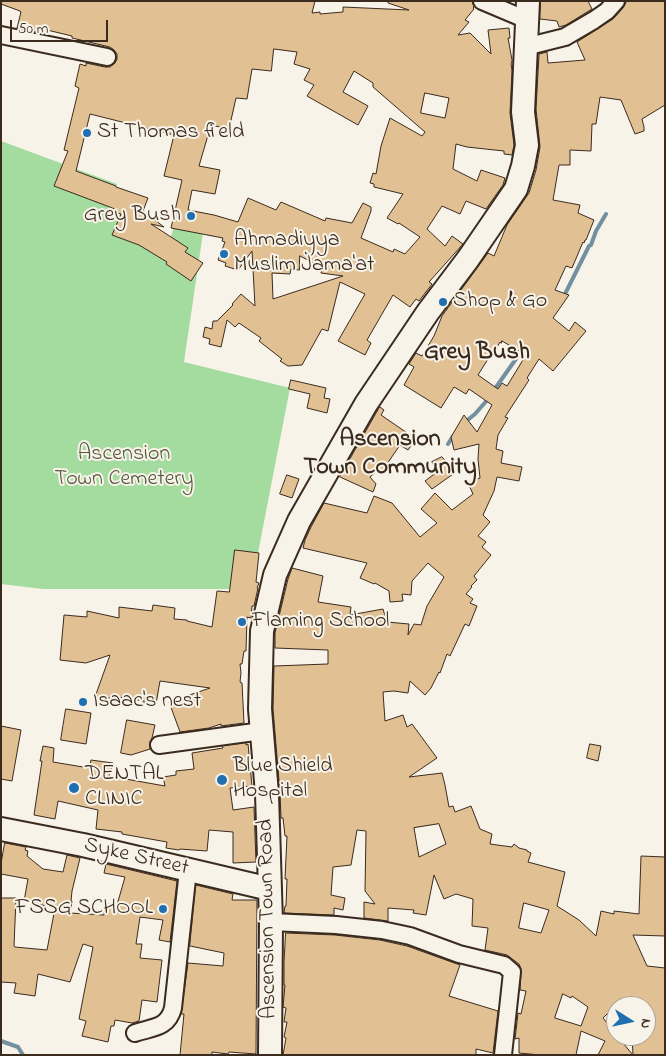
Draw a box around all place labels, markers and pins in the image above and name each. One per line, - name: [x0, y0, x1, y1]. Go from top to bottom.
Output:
- place label: St Thomas field: [97, 120, 244, 146]
- marker: St Thomas field: [81, 127, 93, 139]
- place label: Grey Bush: [84, 203, 181, 229]
- marker: Grey Bush: [185, 210, 197, 222]
- place label: Ahmadiyya Muslim Jama'at: [234, 228, 374, 280]
- marker: Ahmadiyya Muslim Jama'at: [218, 248, 230, 260]
- place label: Shop & Go: [453, 289, 547, 315]
- marker: Shop & Go: [437, 296, 449, 308]
- place label: Flaming School: [252, 609, 389, 635]
- marker: Flaming School: [236, 616, 248, 628]
- place label: Isaac's nest: [93, 689, 201, 715]
- marker: Isaac's nest: [77, 696, 89, 708]
- place label: Blue Shield Hospital: [233, 754, 333, 806]
- place label: DENTAL CLINIC: [85, 762, 164, 814]
- marker: Blue Shield Hospital: [215, 773, 229, 787]
- marker: DENTAL CLINIC: [67, 781, 81, 795]
- place label: FSSG SCHOOL: [15, 896, 153, 922]
- marker: FSSG SCHOOL: [157, 903, 169, 915]

